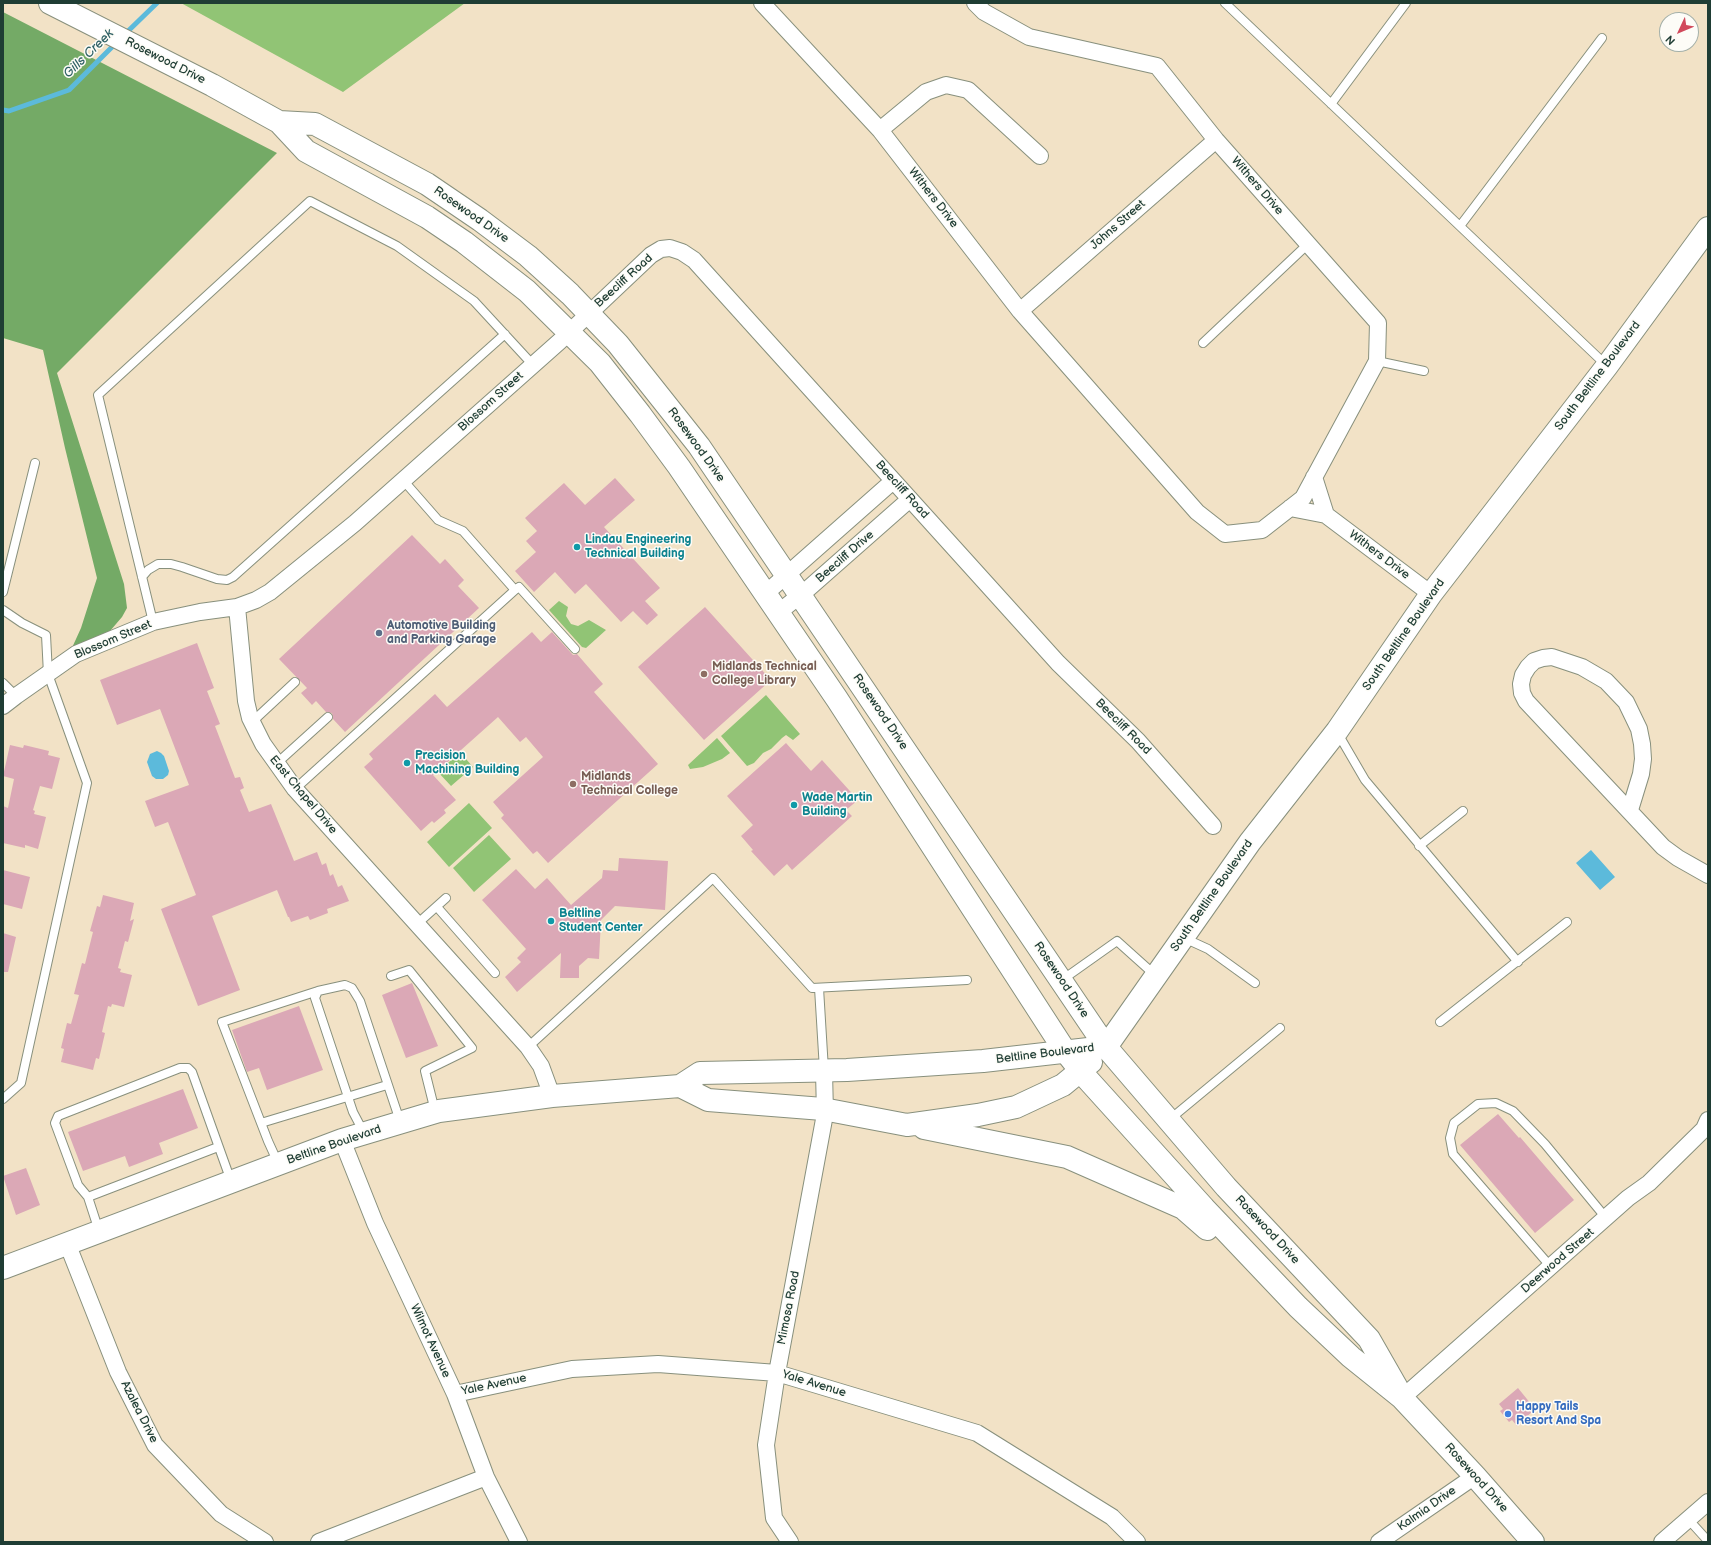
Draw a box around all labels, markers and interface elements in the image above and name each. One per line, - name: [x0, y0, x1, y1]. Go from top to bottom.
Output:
- north arrow: [1659, 12, 1699, 52]
- water label: Gills Creek: [61, 26, 117, 82]
- text: N: [1663, 33, 1678, 47]
- street label: Rosewood Drive: [122, 35, 208, 87]
- street label: Withers Drive: [1228, 154, 1286, 218]
- street label: Withers Drive: [905, 165, 961, 231]
- street label: Rosewood Drive: [431, 184, 511, 246]
- street label: Johns Street: [1087, 197, 1149, 253]
- street label: Beecliff Road: [592, 251, 656, 311]
- street label: South Beltline Boulevard: [1552, 319, 1644, 433]
- street label: Blossom Street: [456, 369, 526, 435]
- street label: Rosewood Drive: [664, 405, 728, 485]
- street label: Beecliff Road: [872, 458, 932, 522]
- street label: Withers Drive: [1346, 527, 1412, 583]
- street label: Beecliff Drive: [813, 528, 877, 586]
- place label: Lindau Engineering Technical Building: [585, 533, 691, 561]
- marker: Lindau Engineering Technical Building: [572, 542, 582, 552]
- street label: South Beltline Boulevard: [1360, 576, 1448, 694]
- street label: Blossom Street: [72, 617, 154, 663]
- place label: Automotive Building and Parking Garage: [387, 619, 496, 647]
- marker: Automotive Building and Parking Garage: [374, 628, 384, 638]
- place label: Midlands Technical College Library: [712, 660, 817, 688]
- marker: Midlands Technical College Library: [699, 669, 709, 679]
- street label: Rosewood Drive: [849, 671, 911, 753]
- street label: Beecliff Road: [1092, 696, 1154, 758]
- place label: Precision Machining Building: [415, 749, 519, 777]
- street label: East Chapel Drive: [266, 753, 340, 837]
- marker: Precision Machining Building: [402, 758, 412, 768]
- place label: Midlands Technical College: [581, 770, 678, 798]
- marker: Midlands Technical College: [568, 779, 578, 789]
- place label: Wade Martin Building: [802, 791, 872, 819]
- marker: Wade Martin Building: [789, 800, 799, 810]
- street label: South Beltline Boulevard: [1168, 837, 1256, 955]
- place label: Beltline Student Center: [559, 907, 643, 935]
- marker: Beltline Student Center: [546, 916, 556, 926]
- street label: Rosewood Drive: [1030, 939, 1092, 1021]
- street label: Beltline Boulevard: [995, 1041, 1095, 1067]
- street label: Beltline Boulevard: [285, 1122, 383, 1168]
- street label: Rosewood Drive: [1232, 1193, 1302, 1267]
- street label: Deerwood Street: [1519, 1225, 1597, 1297]
- street label: Mimosa Road: [775, 1270, 803, 1346]
- street label: Wilmot Avenue: [407, 1302, 453, 1380]
- street label: Yale Avenue: [780, 1367, 848, 1401]
- street label: Yale Avenue: [460, 1371, 528, 1399]
- street label: Azalea Drive: [117, 1379, 161, 1445]
- place label: Happy Tails Resort And Spa: [1516, 1400, 1601, 1428]
- marker: Happy Tails Resort And Spa: [1503, 1409, 1513, 1419]
- street label: Rosewood Drive: [1441, 1440, 1511, 1516]
- street label: Kalmia Drive: [1395, 1484, 1459, 1534]

